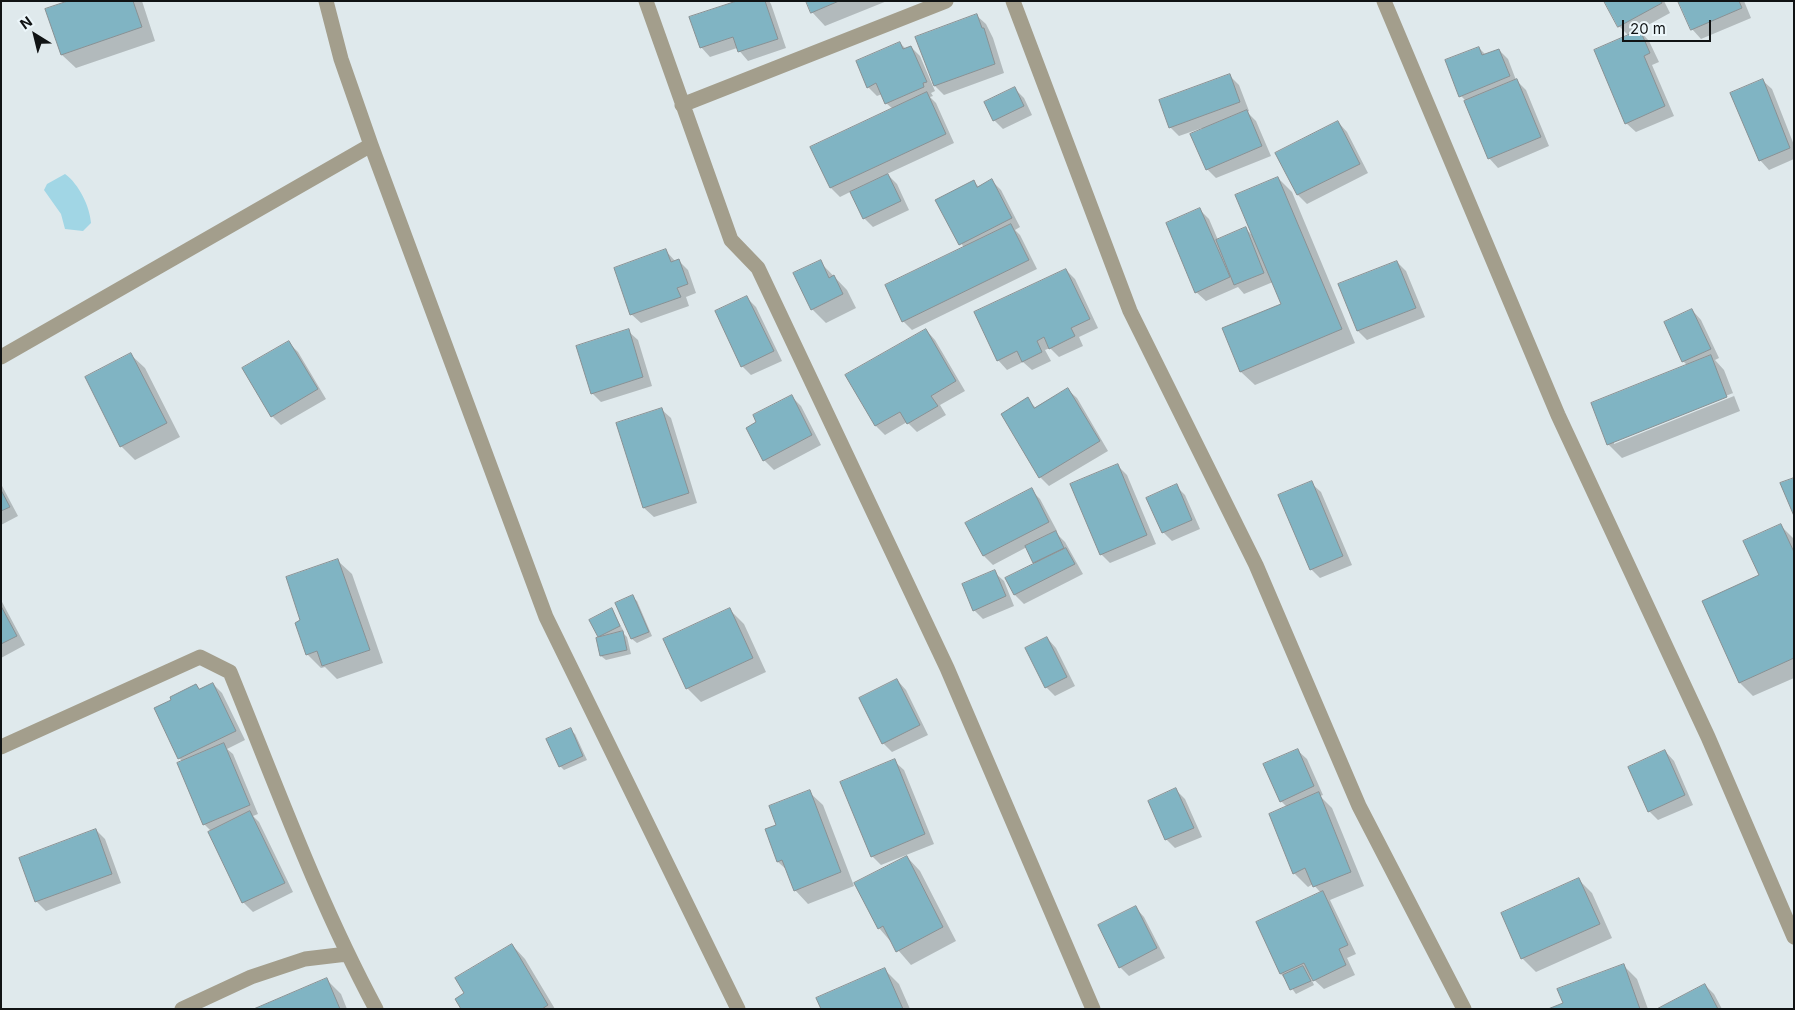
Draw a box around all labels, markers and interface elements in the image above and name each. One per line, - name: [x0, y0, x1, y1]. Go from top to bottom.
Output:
- north arrow: [10, 10, 60, 60]
- scale bar: [1625, 10, 1714, 42]
- text: N: [17, 12, 35, 32]
- text: 20 m: [1630, 19, 1666, 38]

